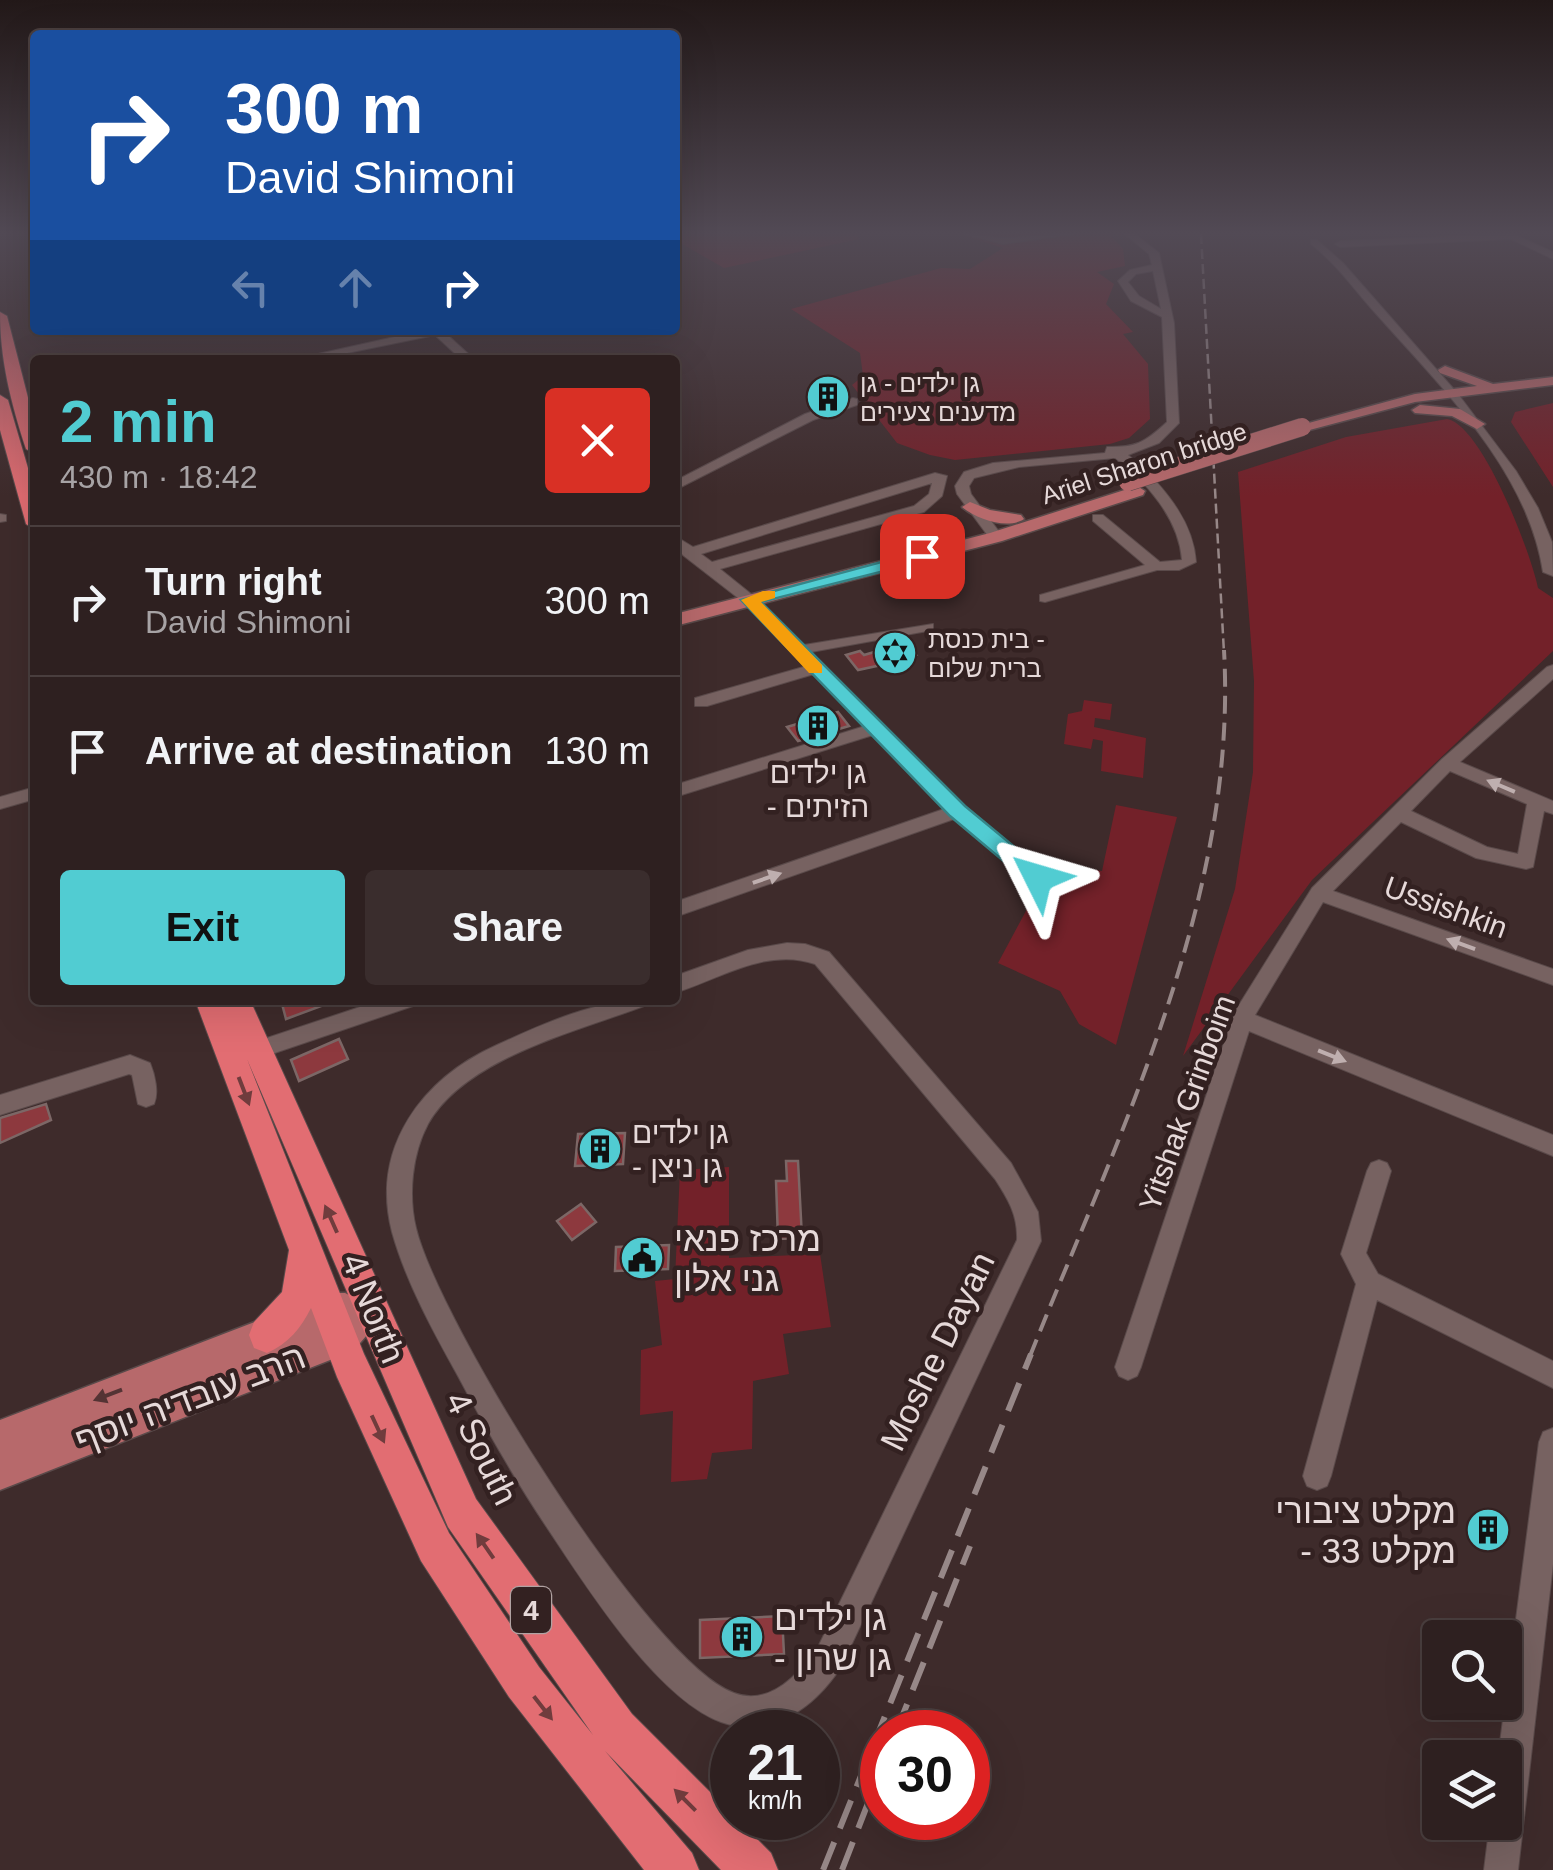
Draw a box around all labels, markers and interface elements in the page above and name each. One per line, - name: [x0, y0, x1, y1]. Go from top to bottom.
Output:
- icon: right: [60, 70, 190, 200]
- text: 300 m: [225, 70, 423, 148]
- text: David Shimoni: [225, 152, 515, 203]
- icon: left: [223, 260, 278, 315]
- icon: ahead: [328, 260, 383, 315]
- icon: right: [433, 260, 488, 315]
- place label: גן ילדים - גן מדענים צעירים: [860, 369, 1016, 426]
- building icon: גן ילדים - גן מדענים צעירים: [805, 374, 851, 420]
- text: 2 min: [60, 388, 217, 455]
- button: close: [545, 388, 650, 493]
- street label: Ariel Sharon bridge: [1038, 417, 1250, 509]
- text: 430 m · 18:42: [60, 459, 257, 495]
- pin: [880, 514, 965, 599]
- icon: arrive: [895, 529, 950, 584]
- text: Turn right: [145, 561, 322, 603]
- icon: right: [60, 574, 115, 629]
- text: 300 m: [544, 580, 650, 622]
- text: David Shimoni: [145, 604, 351, 640]
- place label: בית כנסת - ברית שלום: [928, 625, 1045, 682]
- synagogue icon: בית כנסת - ברית שלום: [872, 630, 918, 676]
- building icon: גן ילדים - הזיתים: [795, 703, 841, 749]
- icon: arrive: [60, 724, 115, 779]
- text: Arrive at destination: [145, 730, 512, 772]
- text: 130 m: [544, 730, 650, 772]
- place label: גן ילדים - הזיתים: [767, 756, 869, 823]
- one-way arrow: [1486, 778, 1516, 794]
- position arrow: [986, 826, 1090, 930]
- button: Exit: [60, 870, 345, 985]
- button: Share: [365, 870, 650, 985]
- one-way arrow: [752, 870, 782, 885]
- street label: Ussishkin: [1380, 870, 1512, 944]
- one-way arrow: [1446, 936, 1476, 951]
- street label: Yitshak Grinboim: [1133, 991, 1241, 1215]
- one-way arrow: [1317, 1048, 1347, 1064]
- one-way arrow: [236, 1076, 252, 1106]
- place label: גן ילדים - גן ניצן: [632, 1116, 729, 1183]
- building icon: גן ילדים - גן ניצן: [577, 1126, 623, 1172]
- one-way arrow: [323, 1204, 339, 1234]
- place label: מרכז פנאי גני אלון: [674, 1219, 821, 1298]
- public building icon: מרכז פנאי גני אלון: [619, 1235, 665, 1281]
- street label: Moshe Dayan: [872, 1245, 1002, 1457]
- street label: 4 North: [334, 1247, 414, 1369]
- street label: הרב עובדיה יוסף: [69, 1336, 311, 1460]
- street label: 4 South: [438, 1385, 526, 1511]
- one-way arrow: [93, 1388, 123, 1404]
- one-way arrow: [370, 1414, 386, 1444]
- place label: מקלט ציבורי - מקלט 33: [1275, 1491, 1456, 1570]
- building icon: מקלט ציבורי - מקלט 33: [1465, 1507, 1511, 1553]
- one-way arrow: [476, 1533, 495, 1559]
- road number: 4: [511, 1587, 551, 1633]
- place label: גן ילדים - גן שרון: [774, 1598, 891, 1677]
- building icon: גן ילדים - גן שרון: [719, 1614, 765, 1660]
- map controls: [1422, 1620, 1522, 1840]
- button: search: [1422, 1620, 1522, 1720]
- one-way arrow: [532, 1695, 553, 1720]
- speed limit sign: 30: [860, 1710, 990, 1840]
- text: 21: [747, 1735, 803, 1791]
- button: layers: [1422, 1740, 1522, 1840]
- text: km/h: [748, 1786, 802, 1814]
- one-way arrow: [674, 1789, 698, 1813]

